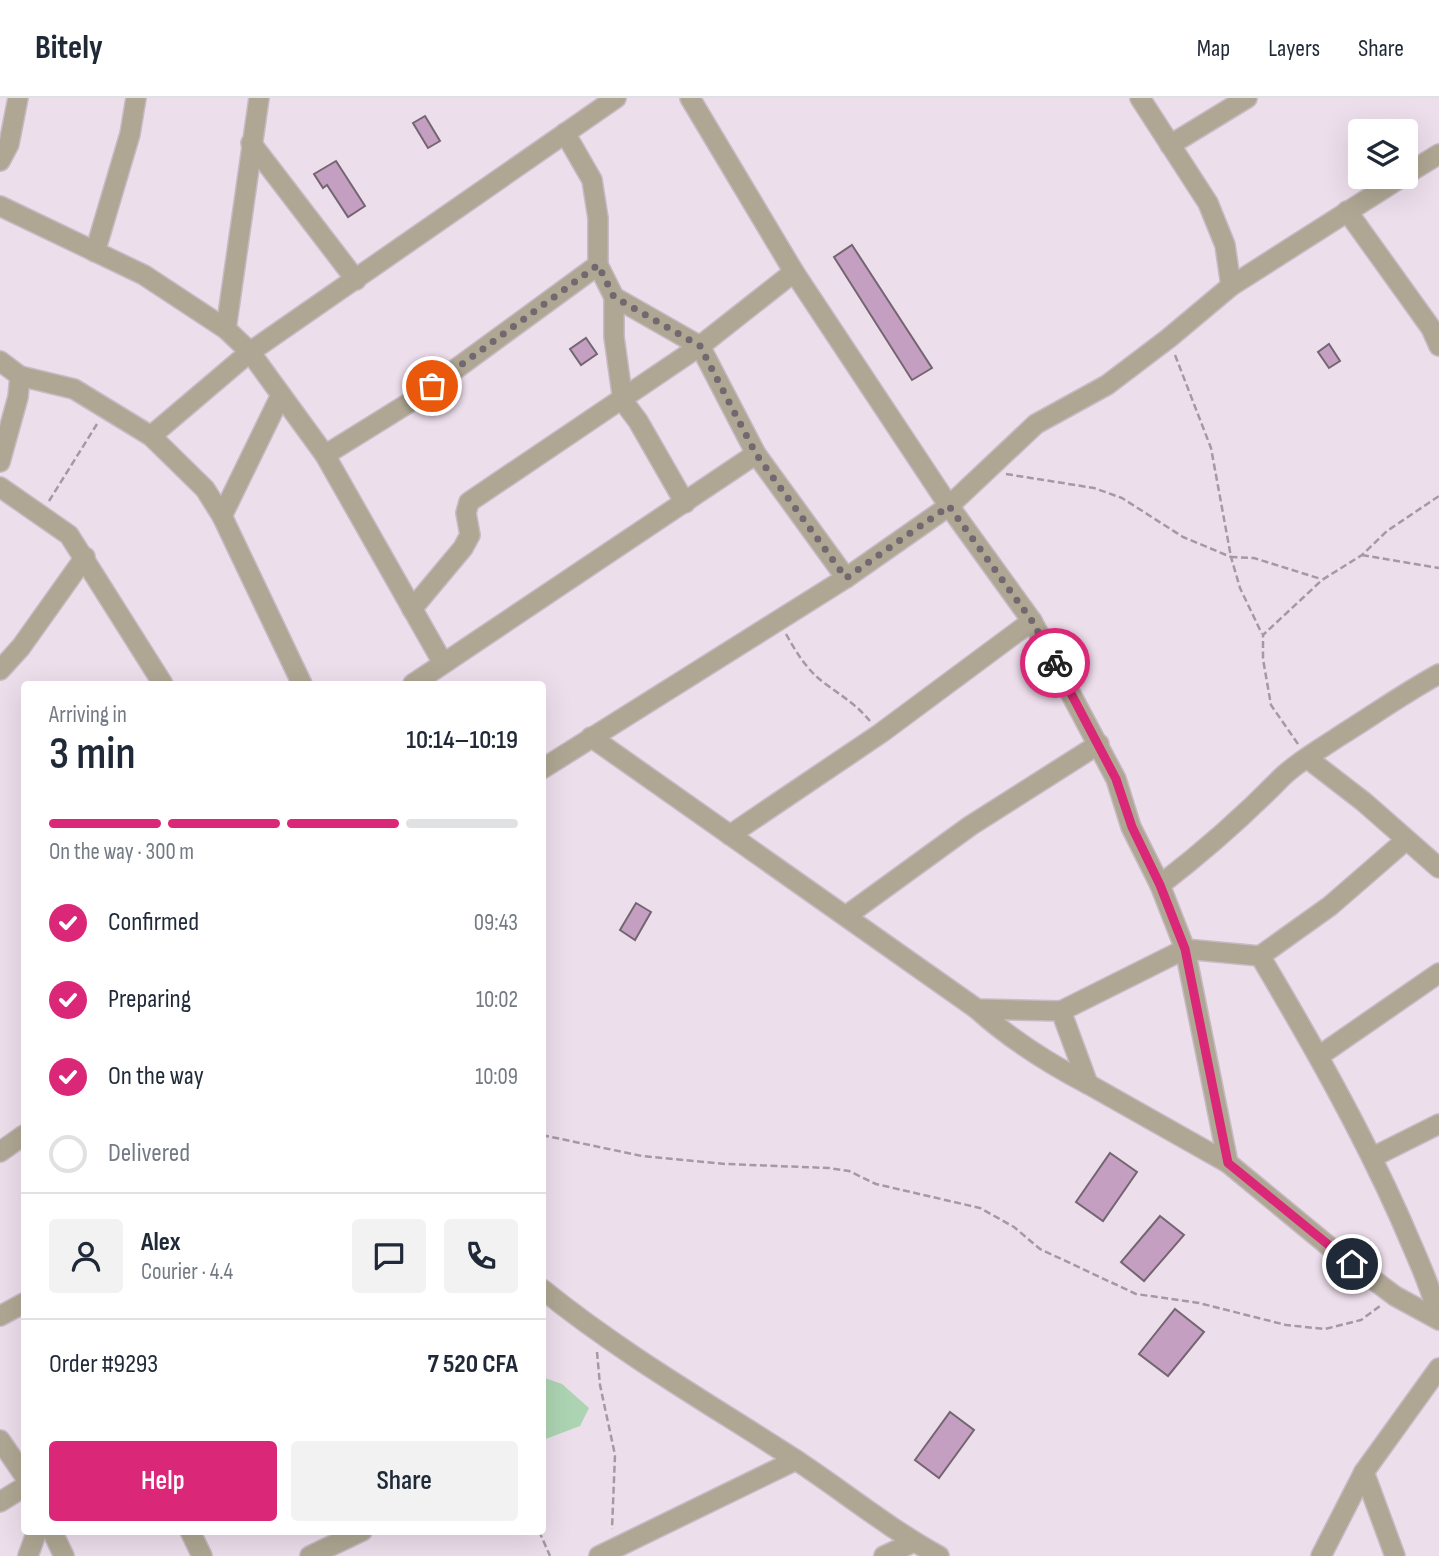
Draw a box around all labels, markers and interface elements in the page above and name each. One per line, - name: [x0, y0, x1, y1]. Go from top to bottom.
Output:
- text: Bitely: [35, 28, 103, 68]
- text: Map: [1197, 34, 1230, 63]
- text: Layers: [1268, 34, 1320, 63]
- text: Share: [1358, 34, 1404, 63]
- map controls: [1348, 119, 1418, 189]
- button: layers: [1348, 119, 1418, 189]
- pin: [402, 356, 462, 416]
- icon: bag: [413, 367, 451, 405]
- courier: [1020, 628, 1090, 698]
- icon: bike: [1036, 644, 1074, 682]
- text: Arriving in: [49, 701, 127, 729]
- text: 10:14–10:19: [406, 725, 518, 756]
- text: 3 min: [49, 727, 136, 782]
- text: On the way · 300 m: [49, 838, 194, 866]
- icon: check: [49, 904, 87, 942]
- text: Confirmed: [108, 907, 199, 938]
- text: 09:43: [474, 909, 518, 937]
- icon: check: [49, 981, 87, 1019]
- text: Preparing: [108, 984, 191, 1015]
- text: 10:02: [476, 986, 518, 1014]
- icon: check: [49, 1058, 87, 1096]
- text: On the way: [108, 1061, 204, 1092]
- text: 10:09: [475, 1063, 518, 1091]
- text: Delivered: [108, 1138, 190, 1169]
- button: person: [49, 1219, 123, 1293]
- button: chat: [352, 1219, 426, 1293]
- button: phone: [444, 1219, 518, 1293]
- text: Alex: [141, 1227, 181, 1258]
- pin: [1322, 1234, 1382, 1294]
- icon: home: [1333, 1245, 1371, 1283]
- text: Courier · 4.4: [141, 1258, 233, 1286]
- text: Order #9293: [49, 1349, 158, 1380]
- text: 7 520 CFA: [428, 1349, 518, 1380]
- button: Help: [49, 1441, 277, 1521]
- button: Share: [291, 1441, 518, 1521]

